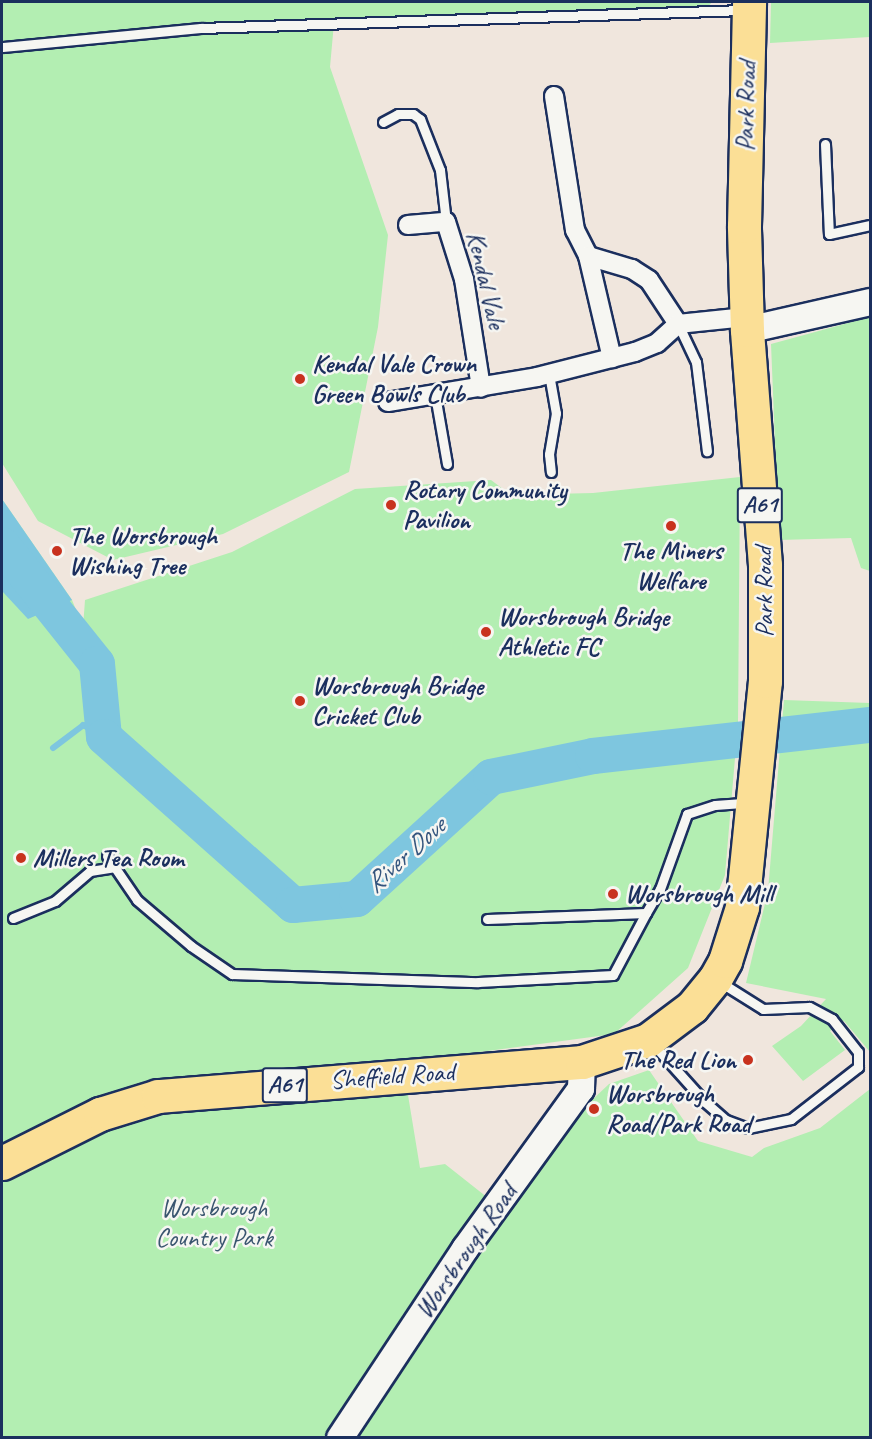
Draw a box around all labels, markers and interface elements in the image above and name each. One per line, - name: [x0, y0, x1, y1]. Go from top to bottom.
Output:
- street label: Park Road: [730, 60, 762, 152]
- street label: Kendal Vale: [460, 228, 512, 332]
- place label: Kendal Vale Crown Green Bowls Club: [312, 348, 476, 410]
- marker: Kendal Vale Crown Green Bowls Club: [293, 372, 307, 386]
- place label: Rotary Community Pavilion: [403, 474, 567, 536]
- road number: A61: [736, 484, 784, 526]
- marker: Rotary Community Pavilion: [384, 498, 398, 512]
- marker: The Miners Welfare: [664, 519, 678, 533]
- place label: The Worsbrough Wishing Tree: [69, 520, 217, 582]
- place label: The Miners Welfare: [619, 535, 723, 596]
- marker: The Worsbrough Wishing Tree: [50, 544, 64, 558]
- street label: Park Road: [748, 546, 780, 638]
- place label: Worsbrough Bridge Athletic FC: [498, 601, 669, 662]
- marker: Worsbrough Bridge Athletic FC: [479, 625, 493, 639]
- place label: Worsbrough Bridge Cricket Club: [312, 670, 483, 732]
- marker: Worsbrough Bridge Cricket Club: [293, 694, 307, 708]
- water label: River Dove: [358, 810, 452, 900]
- place label: Millers Tea Room: [33, 842, 183, 874]
- marker: Millers Tea Room: [14, 851, 28, 865]
- place label: Worsbrough Mill: [625, 878, 773, 910]
- marker: Worsbrough Mill: [606, 887, 620, 901]
- place label: The Red Lion: [619, 1044, 736, 1076]
- marker: The Red Lion: [741, 1053, 755, 1067]
- street label: Sheffield Road: [329, 1056, 455, 1096]
- road number: A61: [261, 1064, 309, 1106]
- place label: Worsbrough Road/Park Road: [606, 1078, 751, 1140]
- marker: Worsbrough Road/Park Road: [587, 1102, 601, 1116]
- street label: Worsbrough Road: [408, 1178, 524, 1324]
- park label: Worsbrough Country Park: [155, 1192, 273, 1254]

